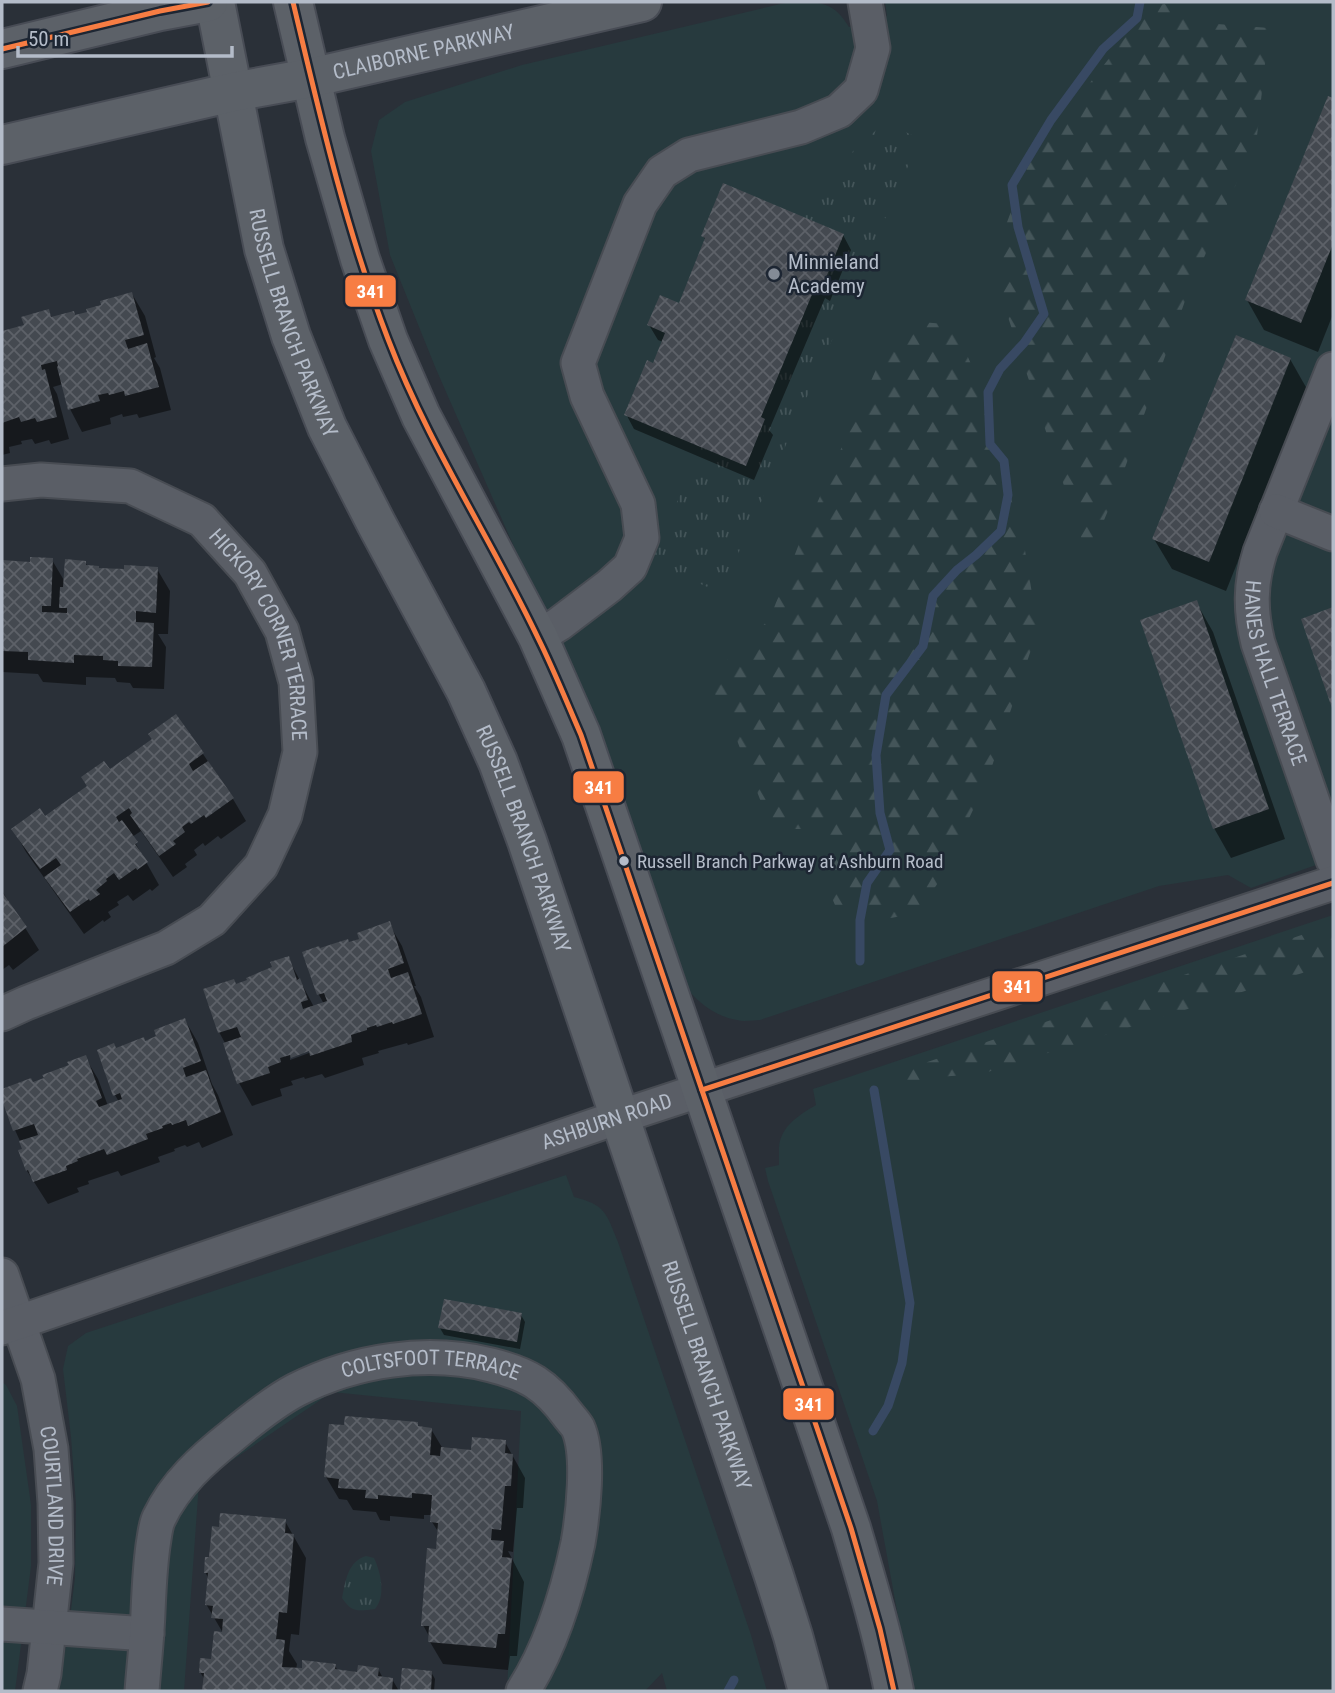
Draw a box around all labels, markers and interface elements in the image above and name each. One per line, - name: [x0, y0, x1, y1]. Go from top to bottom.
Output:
- scale bar: [18, 14, 231, 58]
- street label: CLAIBORNE PARKWAY: [331, 20, 517, 84]
- text: 50 m: [28, 27, 69, 51]
- street label: RUSSELL BRANCH PARKWAY: [244, 206, 342, 442]
- place label: Minnieland Academy: [788, 250, 879, 298]
- marker: Minnieland Academy: [766, 266, 782, 282]
- line badge: 341: [344, 274, 397, 308]
- text: 341: [357, 280, 385, 303]
- street label: HICKORY CORNER TERRACE: [204, 524, 311, 742]
- street label: HANES HALL TERRACE: [1240, 579, 1311, 769]
- street label: RUSSELL BRANCH PARKWAY: [471, 721, 576, 956]
- line badge: 341: [572, 770, 625, 804]
- text: 341: [585, 776, 613, 799]
- place label: Russell Branch Parkway at Ashburn Road: [637, 850, 943, 873]
- marker: Russell Branch Parkway at Ashburn Road: [617, 854, 631, 868]
- line badge: 341: [991, 970, 1044, 1003]
- text: 341: [1004, 975, 1032, 998]
- street label: ASHBURN ROAD: [538, 1088, 675, 1155]
- street label: RUSSELL BRANCH PARKWAY: [657, 1258, 756, 1493]
- street label: COLTSFOOT TERRACE: [338, 1346, 524, 1385]
- line badge: 341: [782, 1387, 835, 1421]
- text: 341: [795, 1393, 823, 1416]
- street label: COURTLAND DRIVE: [35, 1424, 68, 1587]

